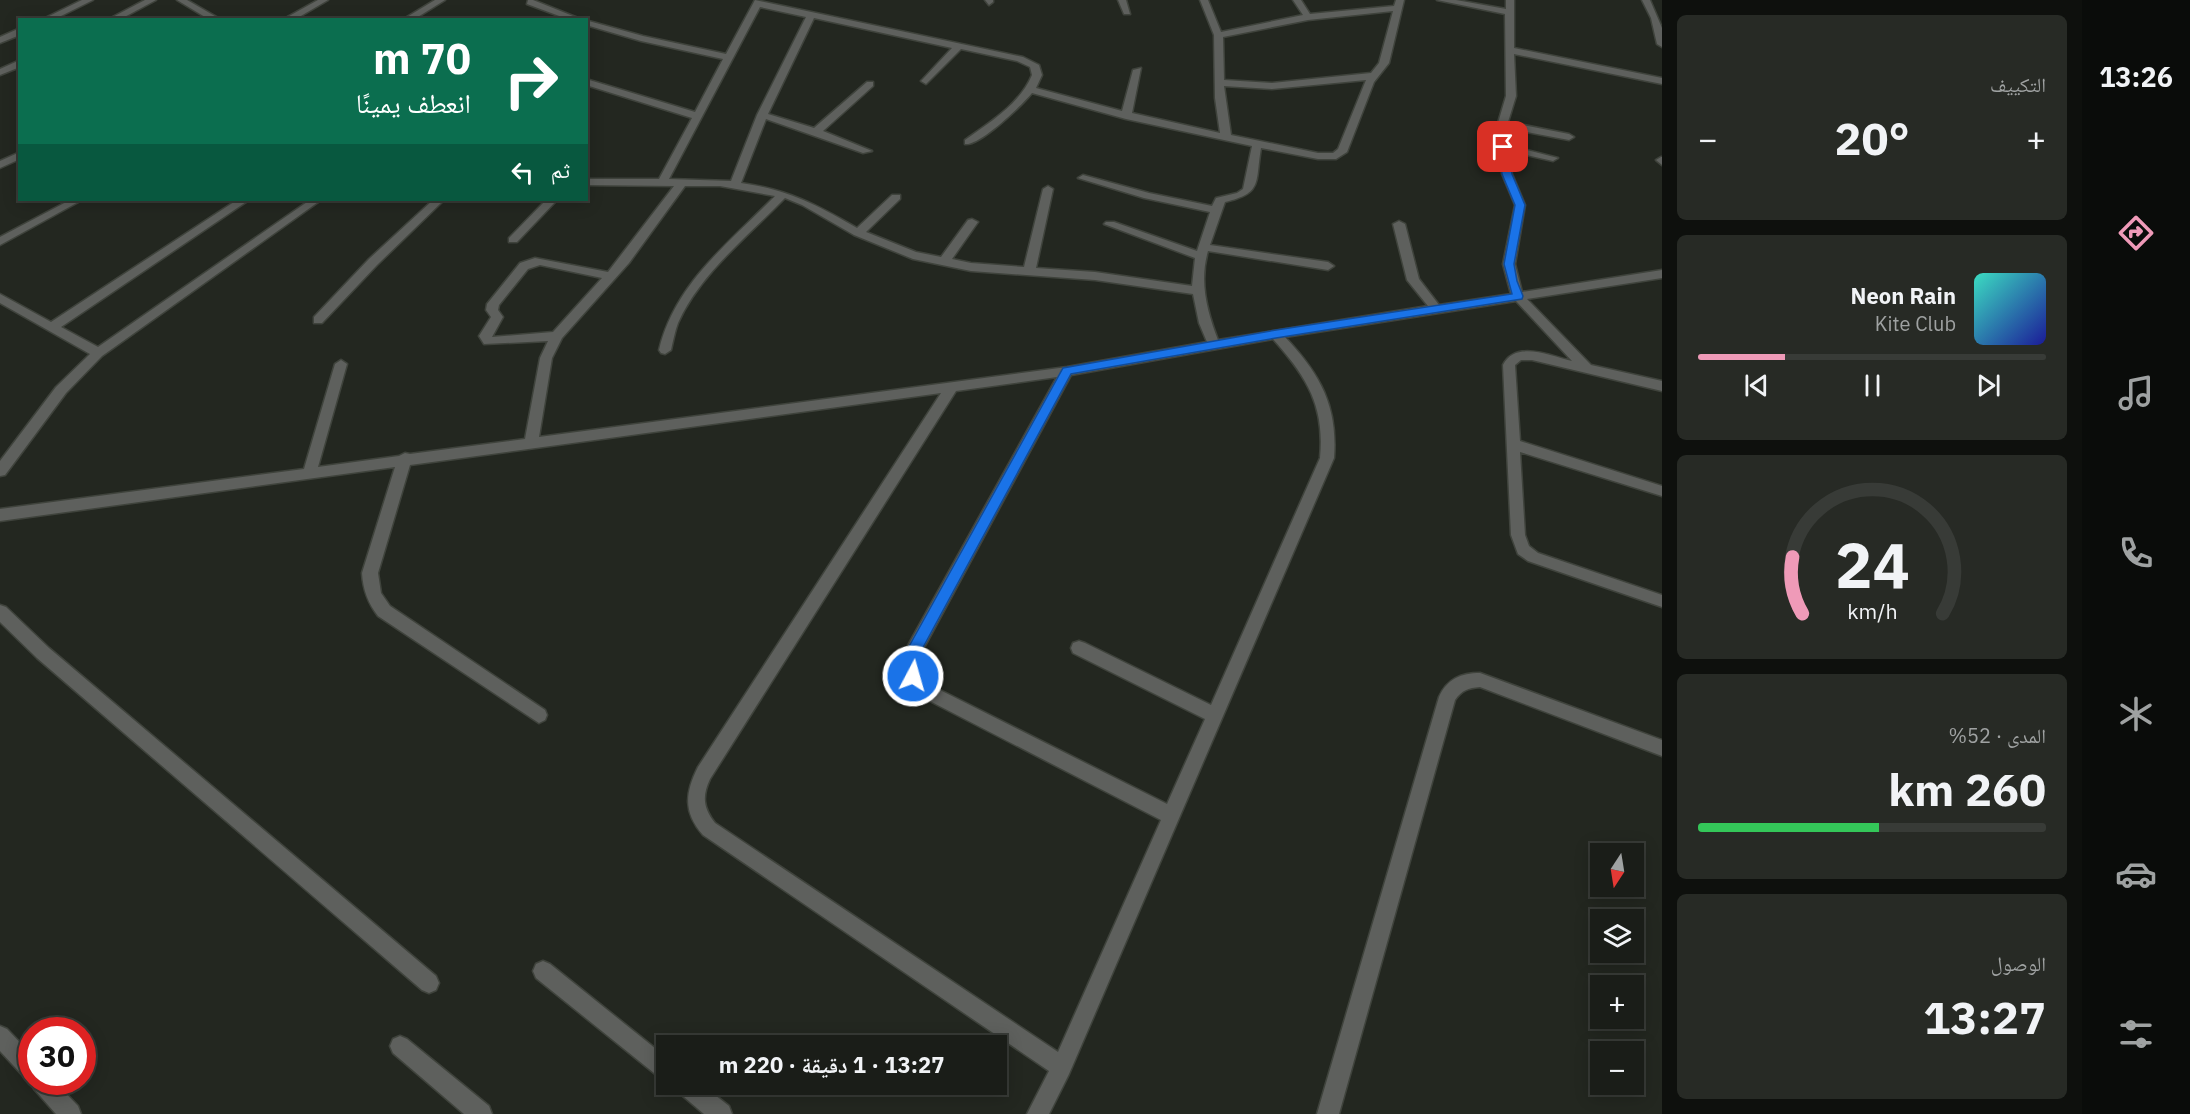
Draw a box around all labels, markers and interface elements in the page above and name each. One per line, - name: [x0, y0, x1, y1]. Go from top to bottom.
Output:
- text: 70 m: [373, 31, 471, 86]
- icon: right: [492, 42, 570, 120]
- text: 13:26: [2099, 59, 2173, 94]
- text: التكييف: [1990, 71, 2046, 98]
- text: انعطف يمينًا: [356, 85, 471, 120]
- text: 20°: [1834, 109, 1910, 167]
- text: −: [1698, 117, 1718, 160]
- text: +: [2026, 117, 2046, 160]
- pin: [1477, 121, 1528, 172]
- icon: arrive: [1486, 130, 1519, 163]
- text: ثم: [551, 155, 570, 184]
- icon: left: [506, 156, 539, 189]
- icon: directions: [2115, 212, 2157, 254]
- text: Neon Rain: [1850, 281, 1956, 310]
- text: Kite Club: [1875, 310, 1956, 337]
- icon: previous: [1740, 369, 1773, 402]
- icon: pause: [1856, 369, 1889, 402]
- icon: next: [1972, 369, 2005, 402]
- icon: music: [2115, 372, 2157, 414]
- text: 24: [1835, 524, 1909, 605]
- icon: phone: [2115, 532, 2157, 574]
- text: km/h: [1847, 597, 1897, 625]
- position arrow: [881, 644, 945, 708]
- icon: climate: [2115, 693, 2157, 735]
- text: المدى · 52%: [1948, 722, 2046, 749]
- text: 260 km: [1888, 760, 2046, 818]
- north arrow: [1590, 843, 1644, 897]
- map controls: [1590, 843, 1644, 1095]
- icon: car: [2115, 853, 2157, 895]
- button: layers: [1590, 909, 1644, 963]
- text: الوصول: [1991, 950, 2046, 977]
- button: +: [1590, 975, 1644, 1029]
- text: 13:27: [1923, 988, 2046, 1046]
- icon: filters: [2115, 1013, 2157, 1055]
- speed limit sign: 30: [18, 1017, 96, 1095]
- button: −: [1590, 1041, 1644, 1095]
- text: 13:27 · 1 دقيقة · 220 m: [719, 1050, 944, 1079]

